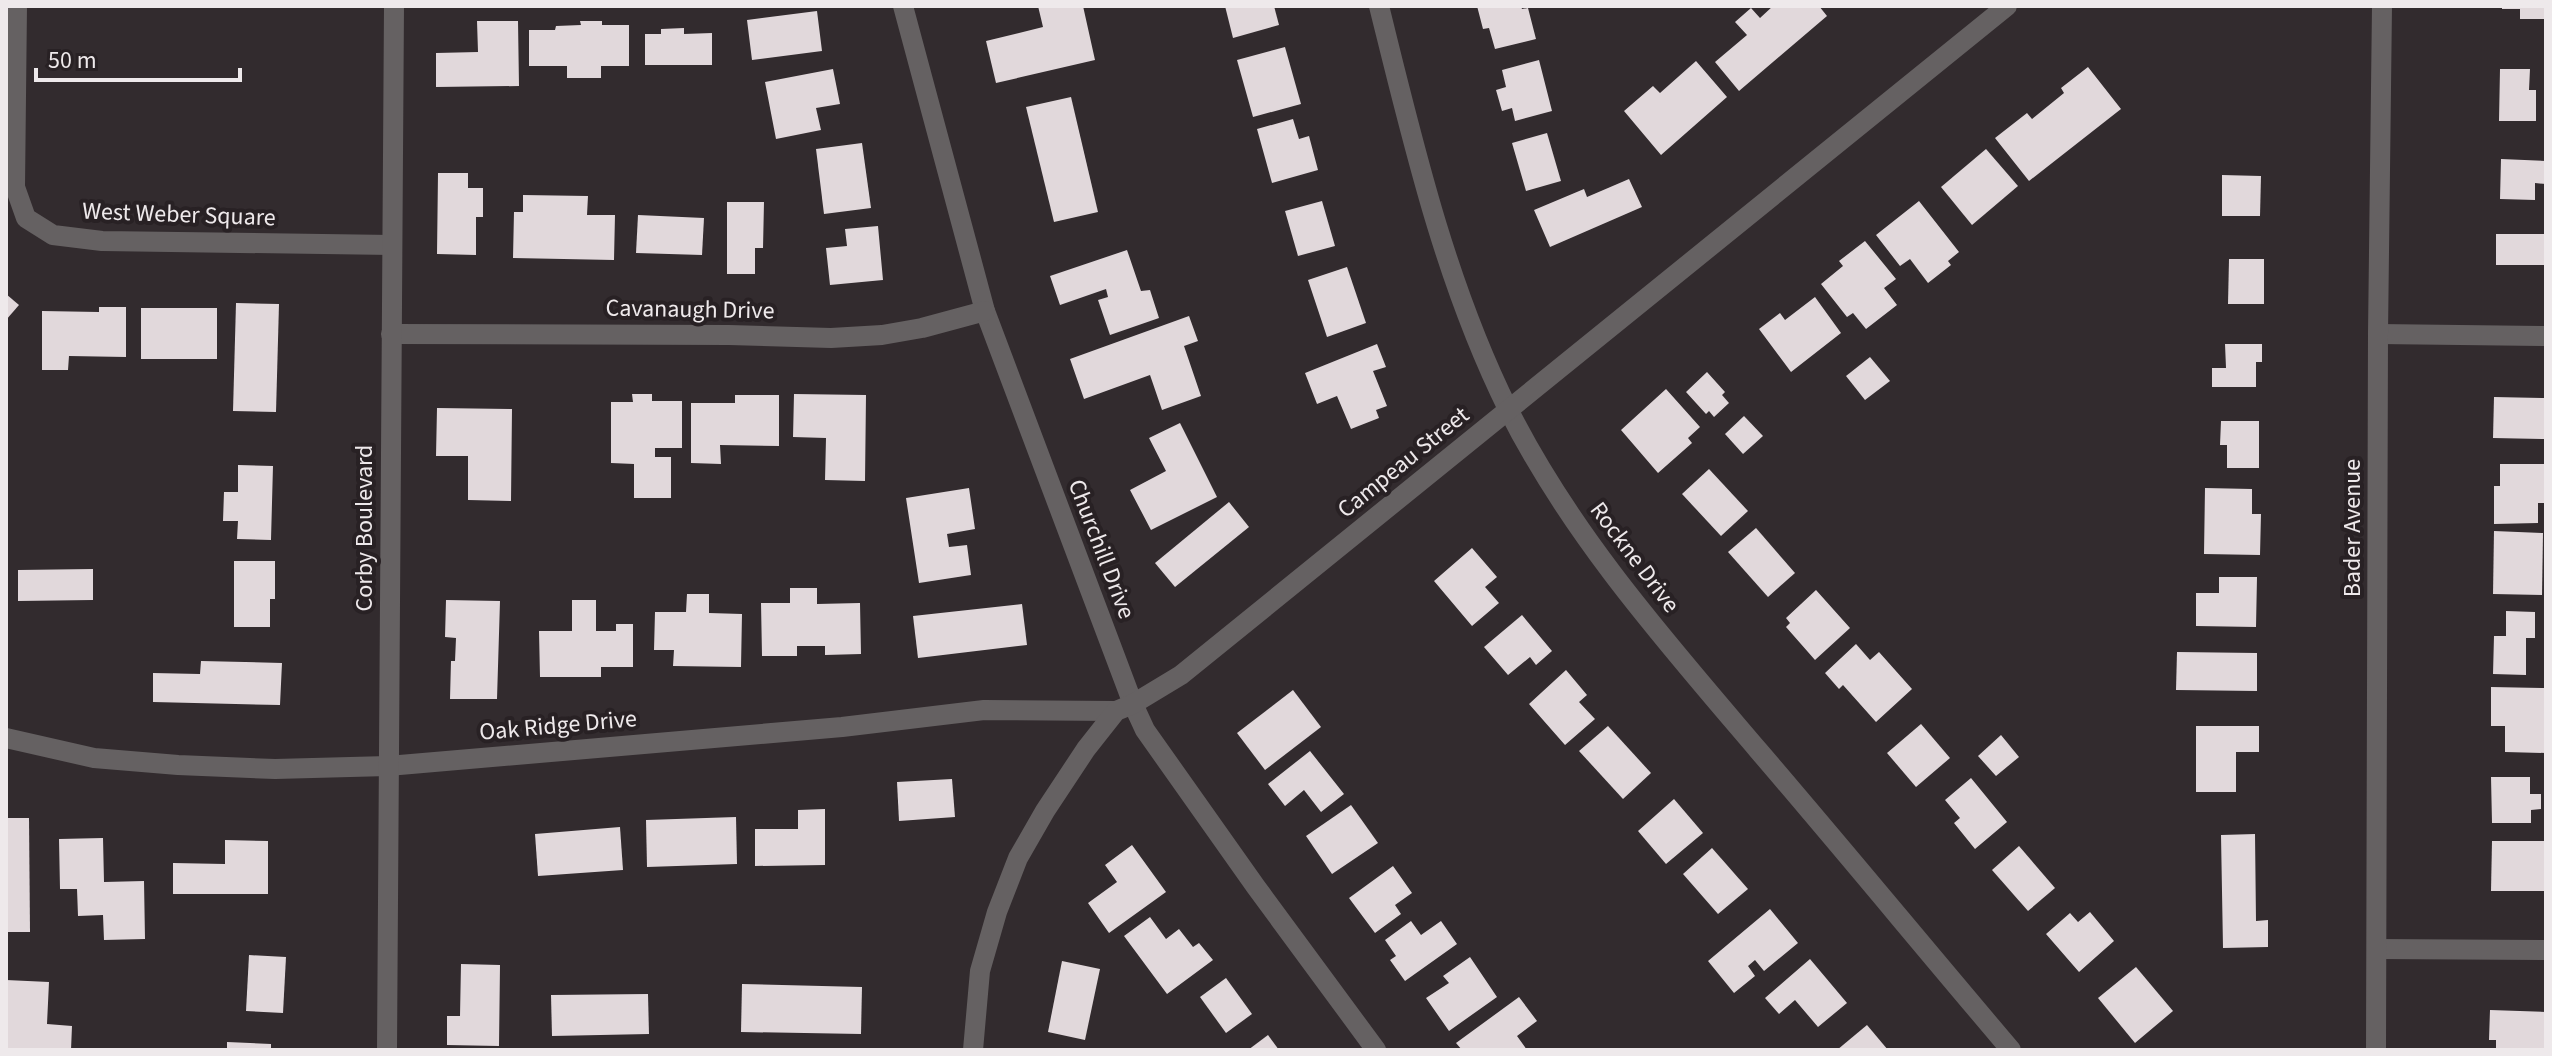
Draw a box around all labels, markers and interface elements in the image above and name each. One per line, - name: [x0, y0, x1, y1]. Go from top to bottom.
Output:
- scale bar: [36, 32, 240, 82]
- text: 50 m: [48, 43, 97, 78]
- street label: West Weber Square: [82, 194, 276, 235]
- street label: Cavanaugh Drive: [605, 291, 775, 328]
- street label: Campeau Street: [1330, 398, 1477, 527]
- street label: Corby Boulevard: [347, 445, 382, 611]
- street label: Bader Avenue: [2335, 459, 2370, 597]
- street label: Churchill Drive: [1059, 474, 1144, 624]
- street label: Rockne Drive: [1581, 494, 1688, 620]
- street label: Oak Ridge Drive: [478, 701, 638, 750]

